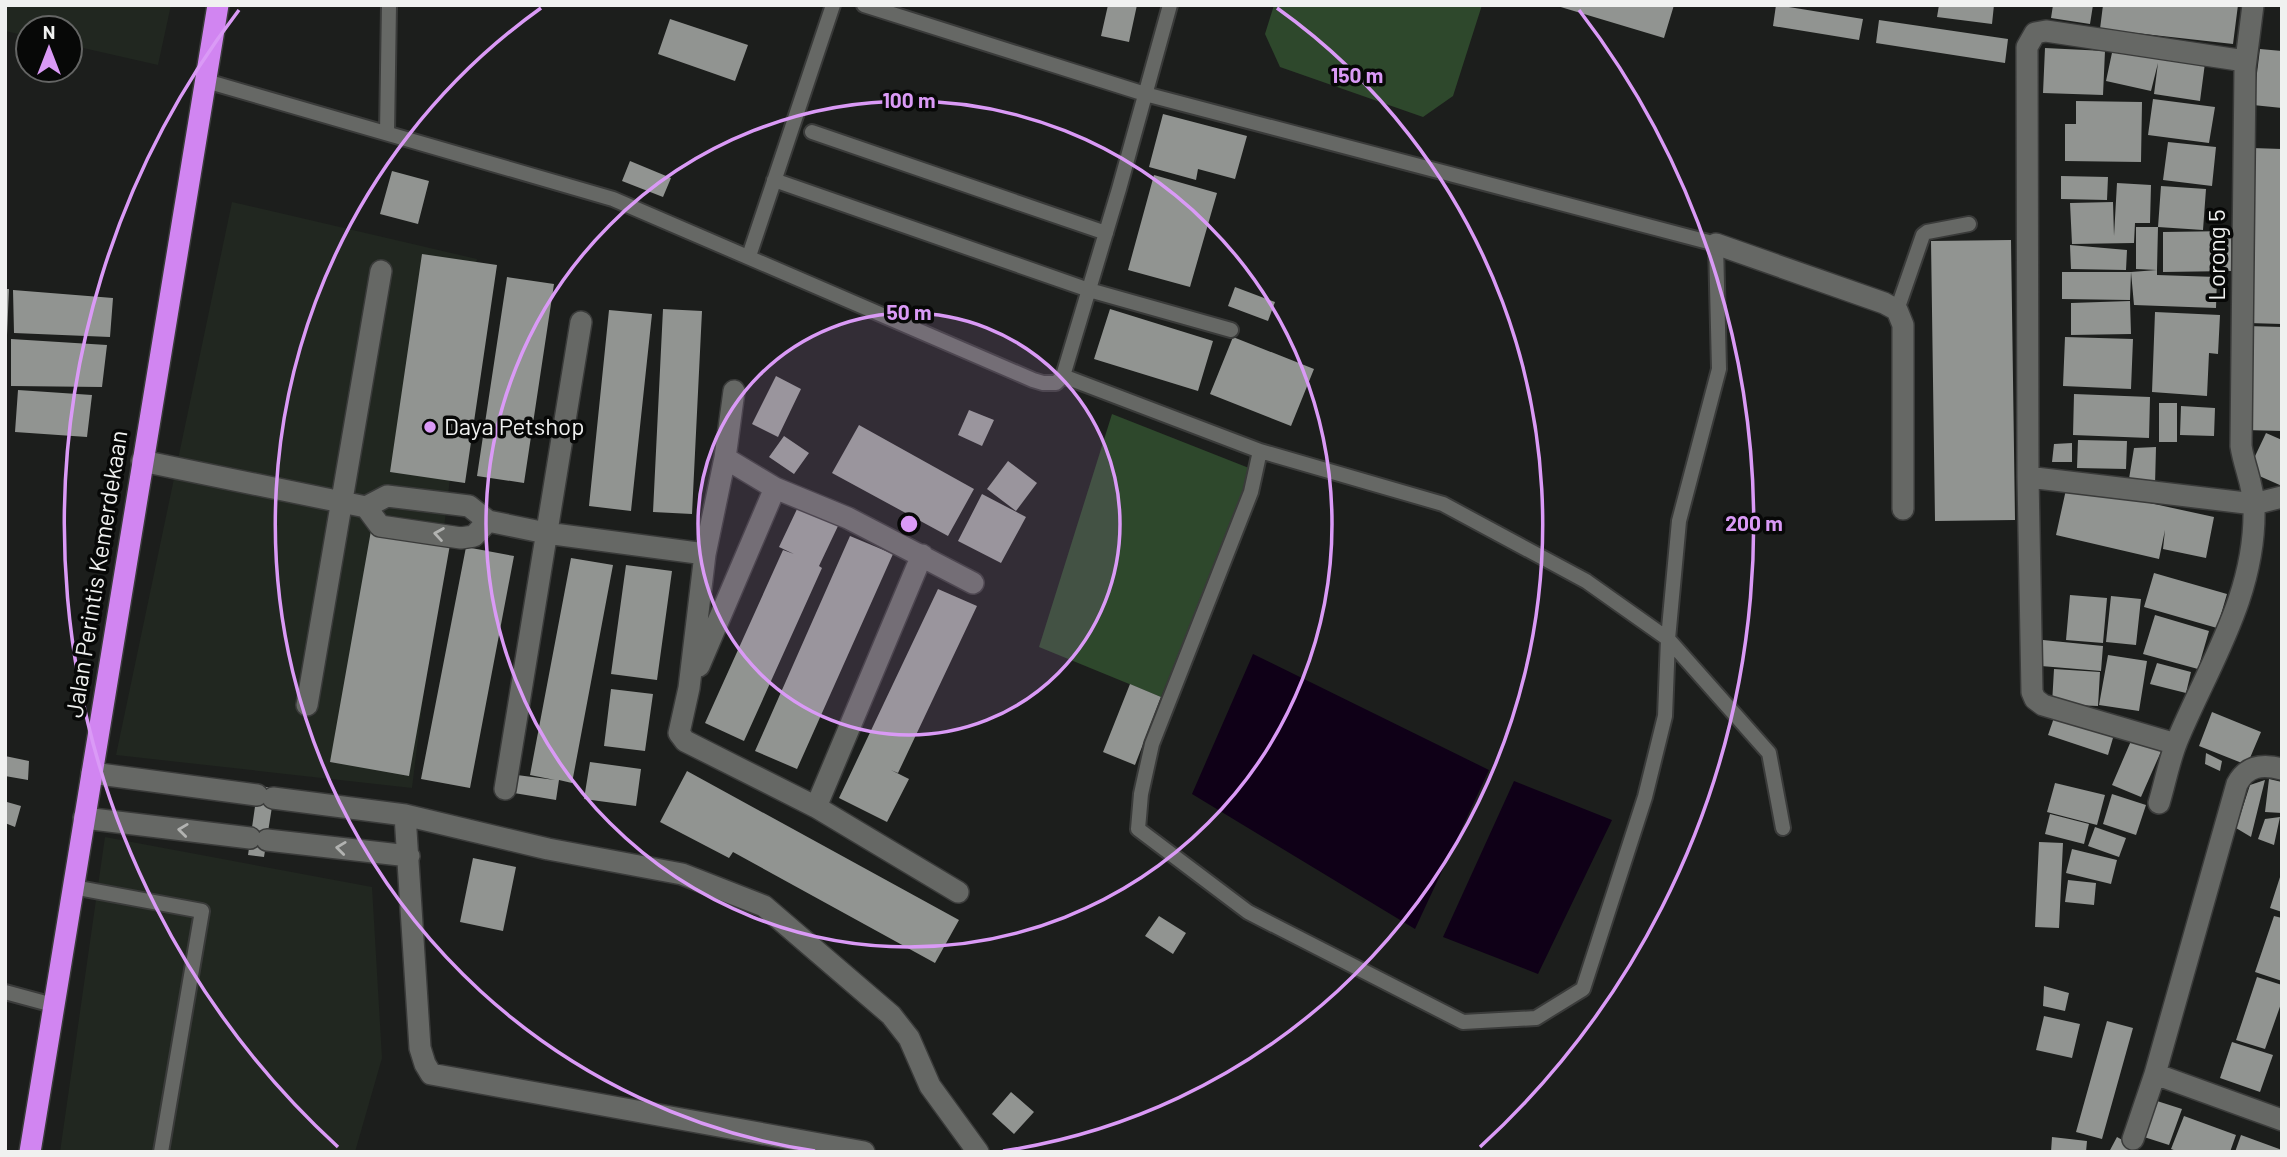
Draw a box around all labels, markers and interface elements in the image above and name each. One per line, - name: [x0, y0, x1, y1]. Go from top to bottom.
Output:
- north arrow: [14, 14, 84, 84]
- text: N: [43, 20, 55, 43]
- text: 150 m: [1331, 62, 1383, 87]
- text: 100 m: [882, 87, 936, 112]
- street label: Lorong 5: [2201, 209, 2230, 301]
- text: 50 m: [886, 299, 932, 324]
- place label: Daya Petshop: [444, 411, 584, 440]
- marker: Daya Petshop: [422, 419, 438, 435]
- street label: Jalan Perintis Kemerdekaan: [58, 428, 133, 720]
- text: 200 m: [1725, 510, 1783, 535]
- centre of rings: [897, 512, 921, 536]
- one-way arrow: [433, 527, 445, 542]
- one-way arrow: [177, 822, 188, 837]
- one-way arrow: [335, 841, 347, 856]

